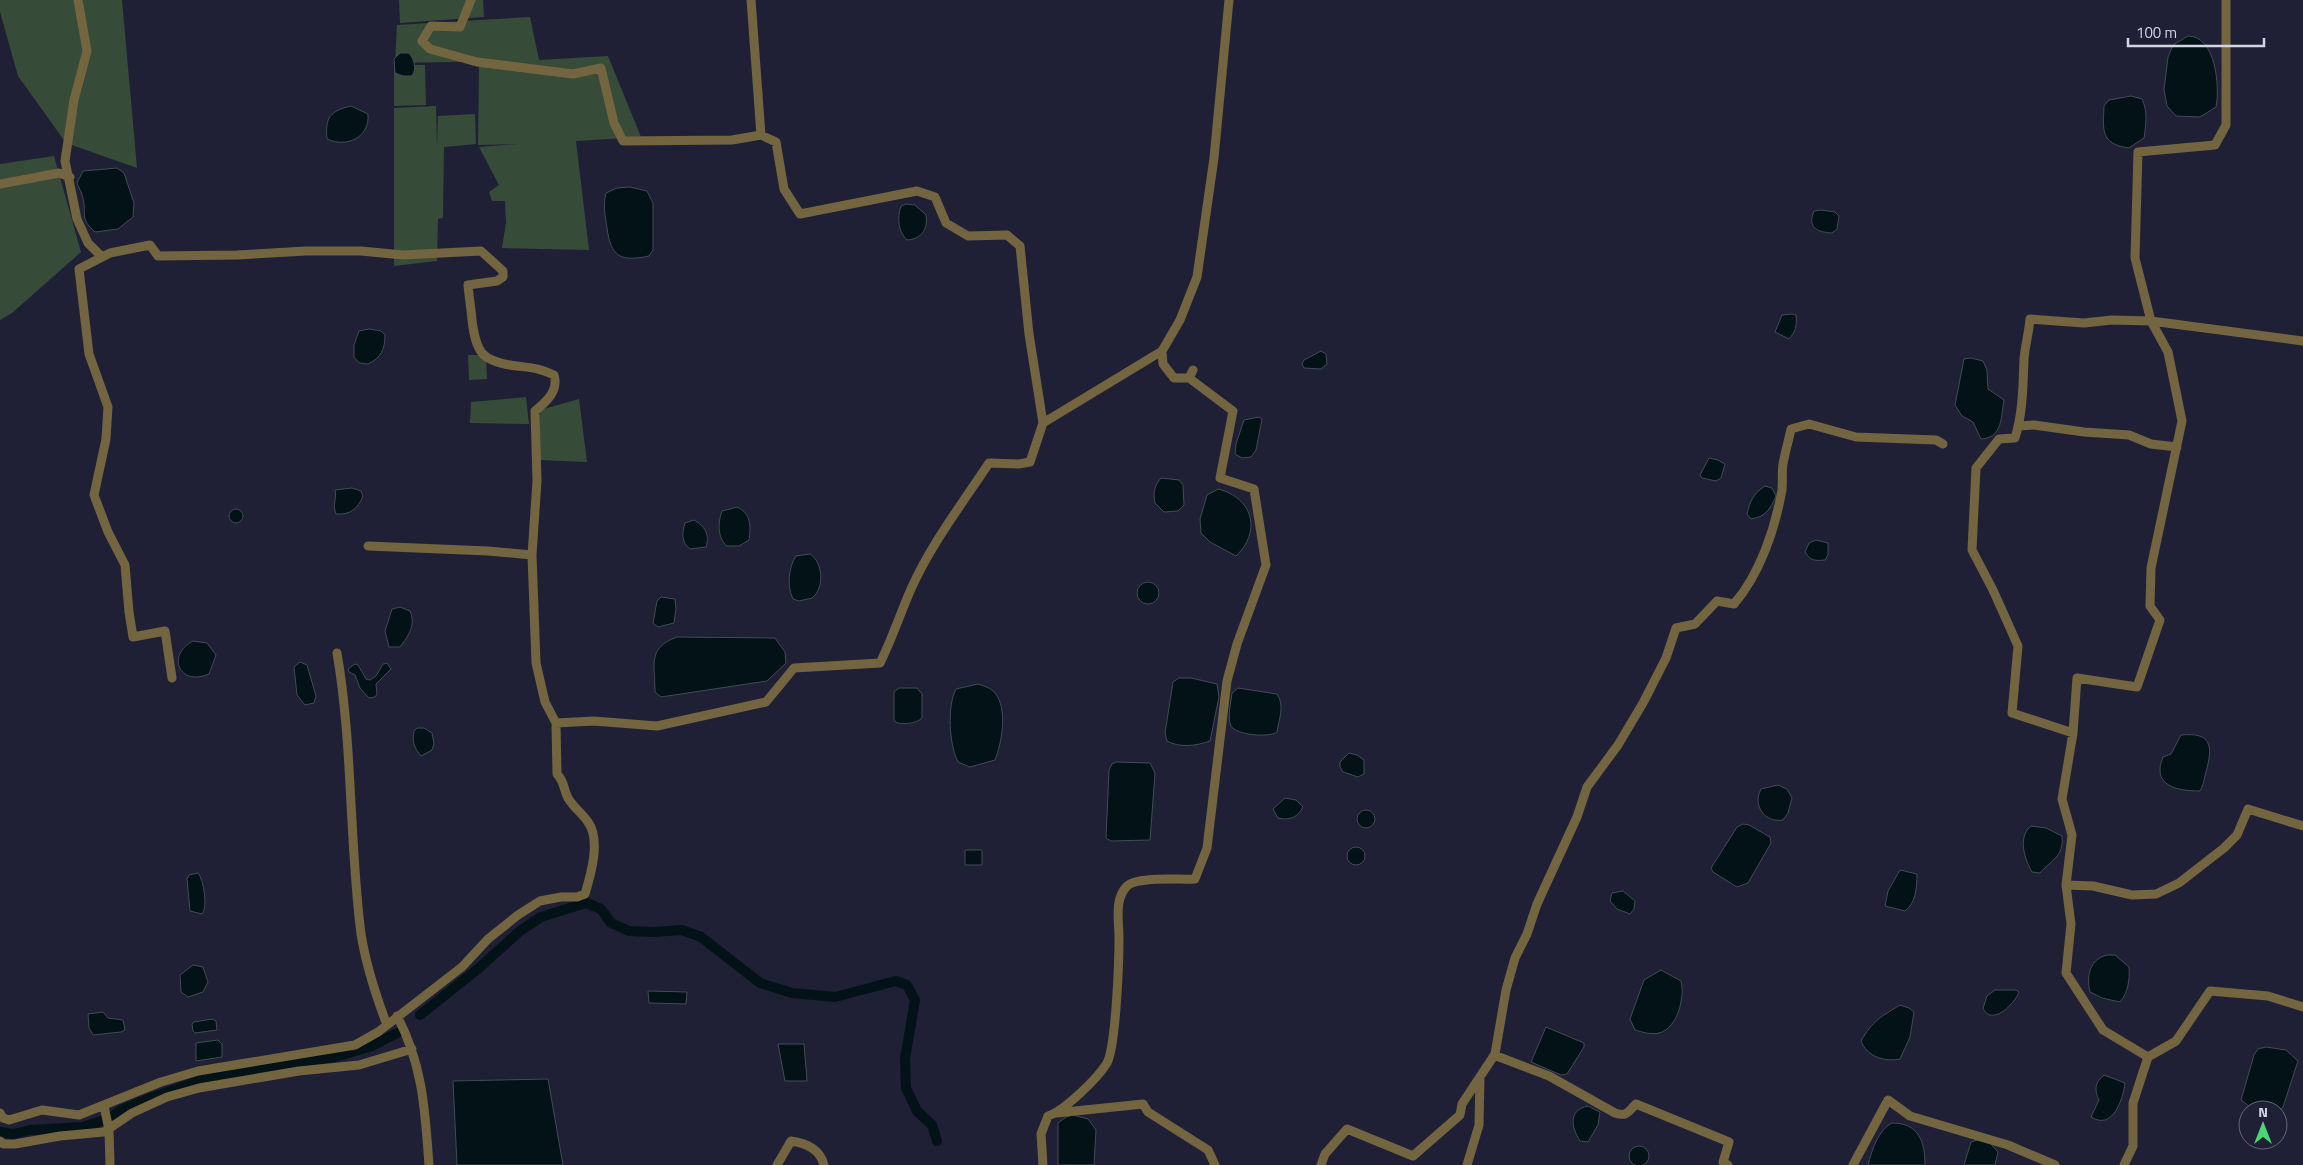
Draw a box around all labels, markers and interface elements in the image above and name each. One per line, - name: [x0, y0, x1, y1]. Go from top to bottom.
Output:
- scale bar: [2128, 15, 2264, 47]
- text: 100 m: [2136, 21, 2177, 44]
- north arrow: [2238, 1100, 2288, 1150]
- text: N: [2258, 1101, 2268, 1122]

